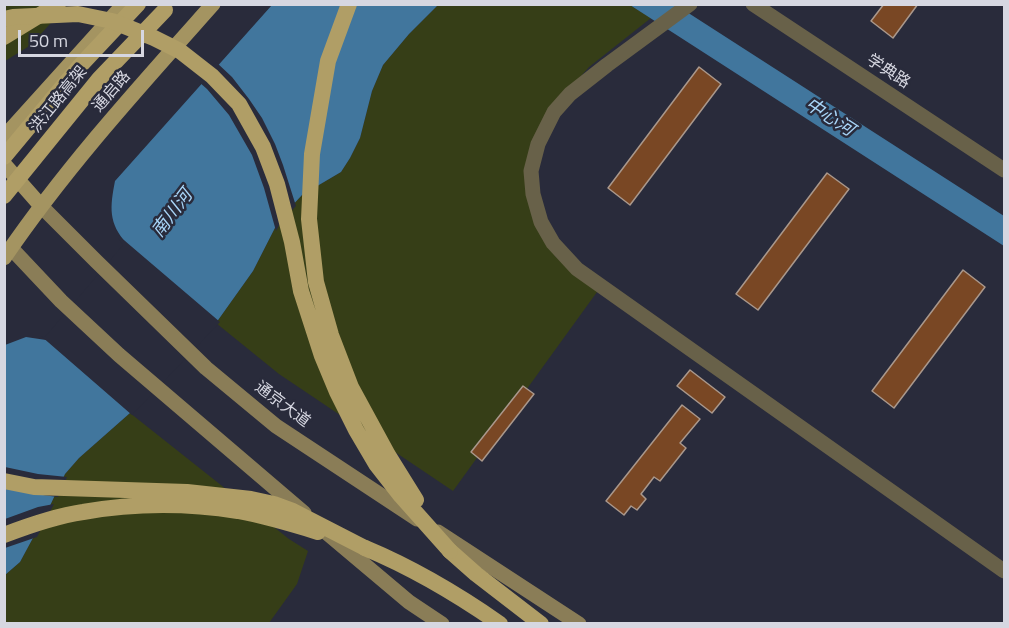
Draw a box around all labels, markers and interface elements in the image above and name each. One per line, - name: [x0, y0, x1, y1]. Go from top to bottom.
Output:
- scale bar: [21, 18, 147, 56]
- text: 50 m: [29, 27, 68, 54]
- street label: 学典路: [863, 51, 913, 93]
- street label: 洪江路高架: [26, 63, 92, 137]
- street label: 通启路: [89, 68, 135, 116]
- water label: 中心河: [800, 94, 858, 142]
- water label: 南川河: [148, 186, 198, 242]
- street label: 通京大道: [251, 378, 313, 432]

